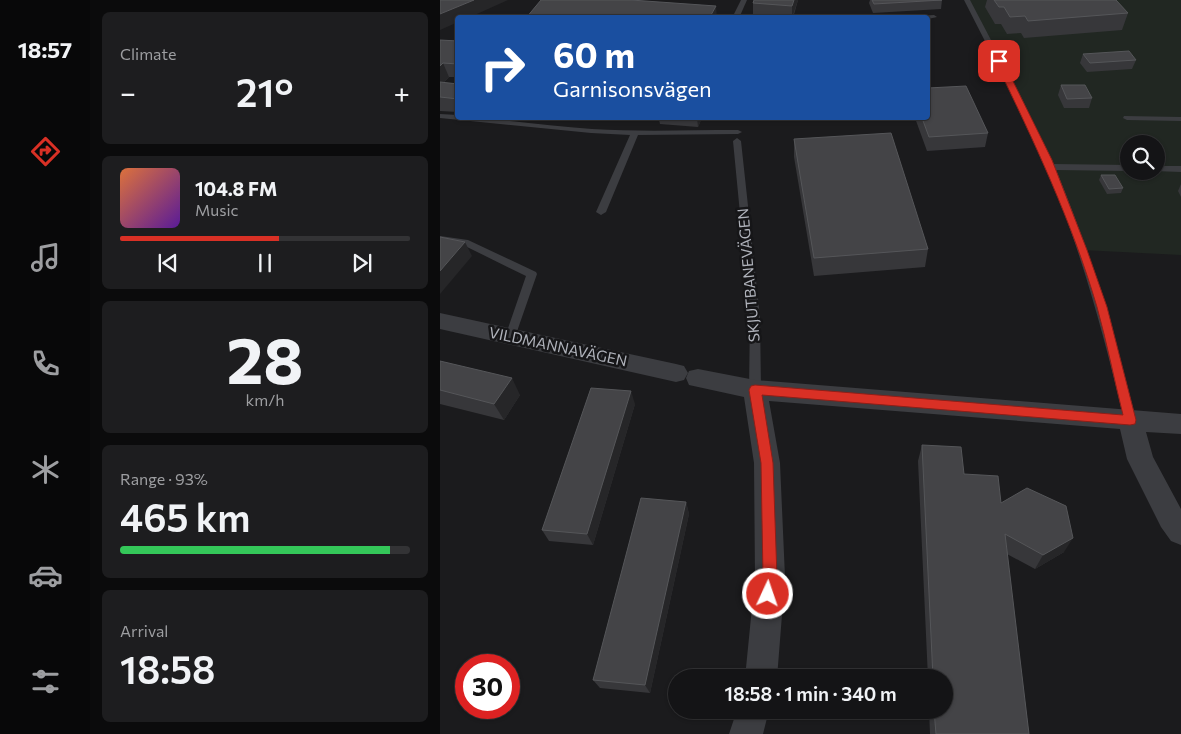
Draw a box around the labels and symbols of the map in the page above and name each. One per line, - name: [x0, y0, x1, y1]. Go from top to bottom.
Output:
- pin: [978, 40, 1020, 82]
- street label: SKJUTBANEVÄGEN: [733, 207, 763, 343]
- street label: VILDMANNAVÄGEN: [487, 323, 629, 369]
- position arrow: [741, 567, 793, 619]
- speed limit sign: 30: [455, 654, 520, 719]

